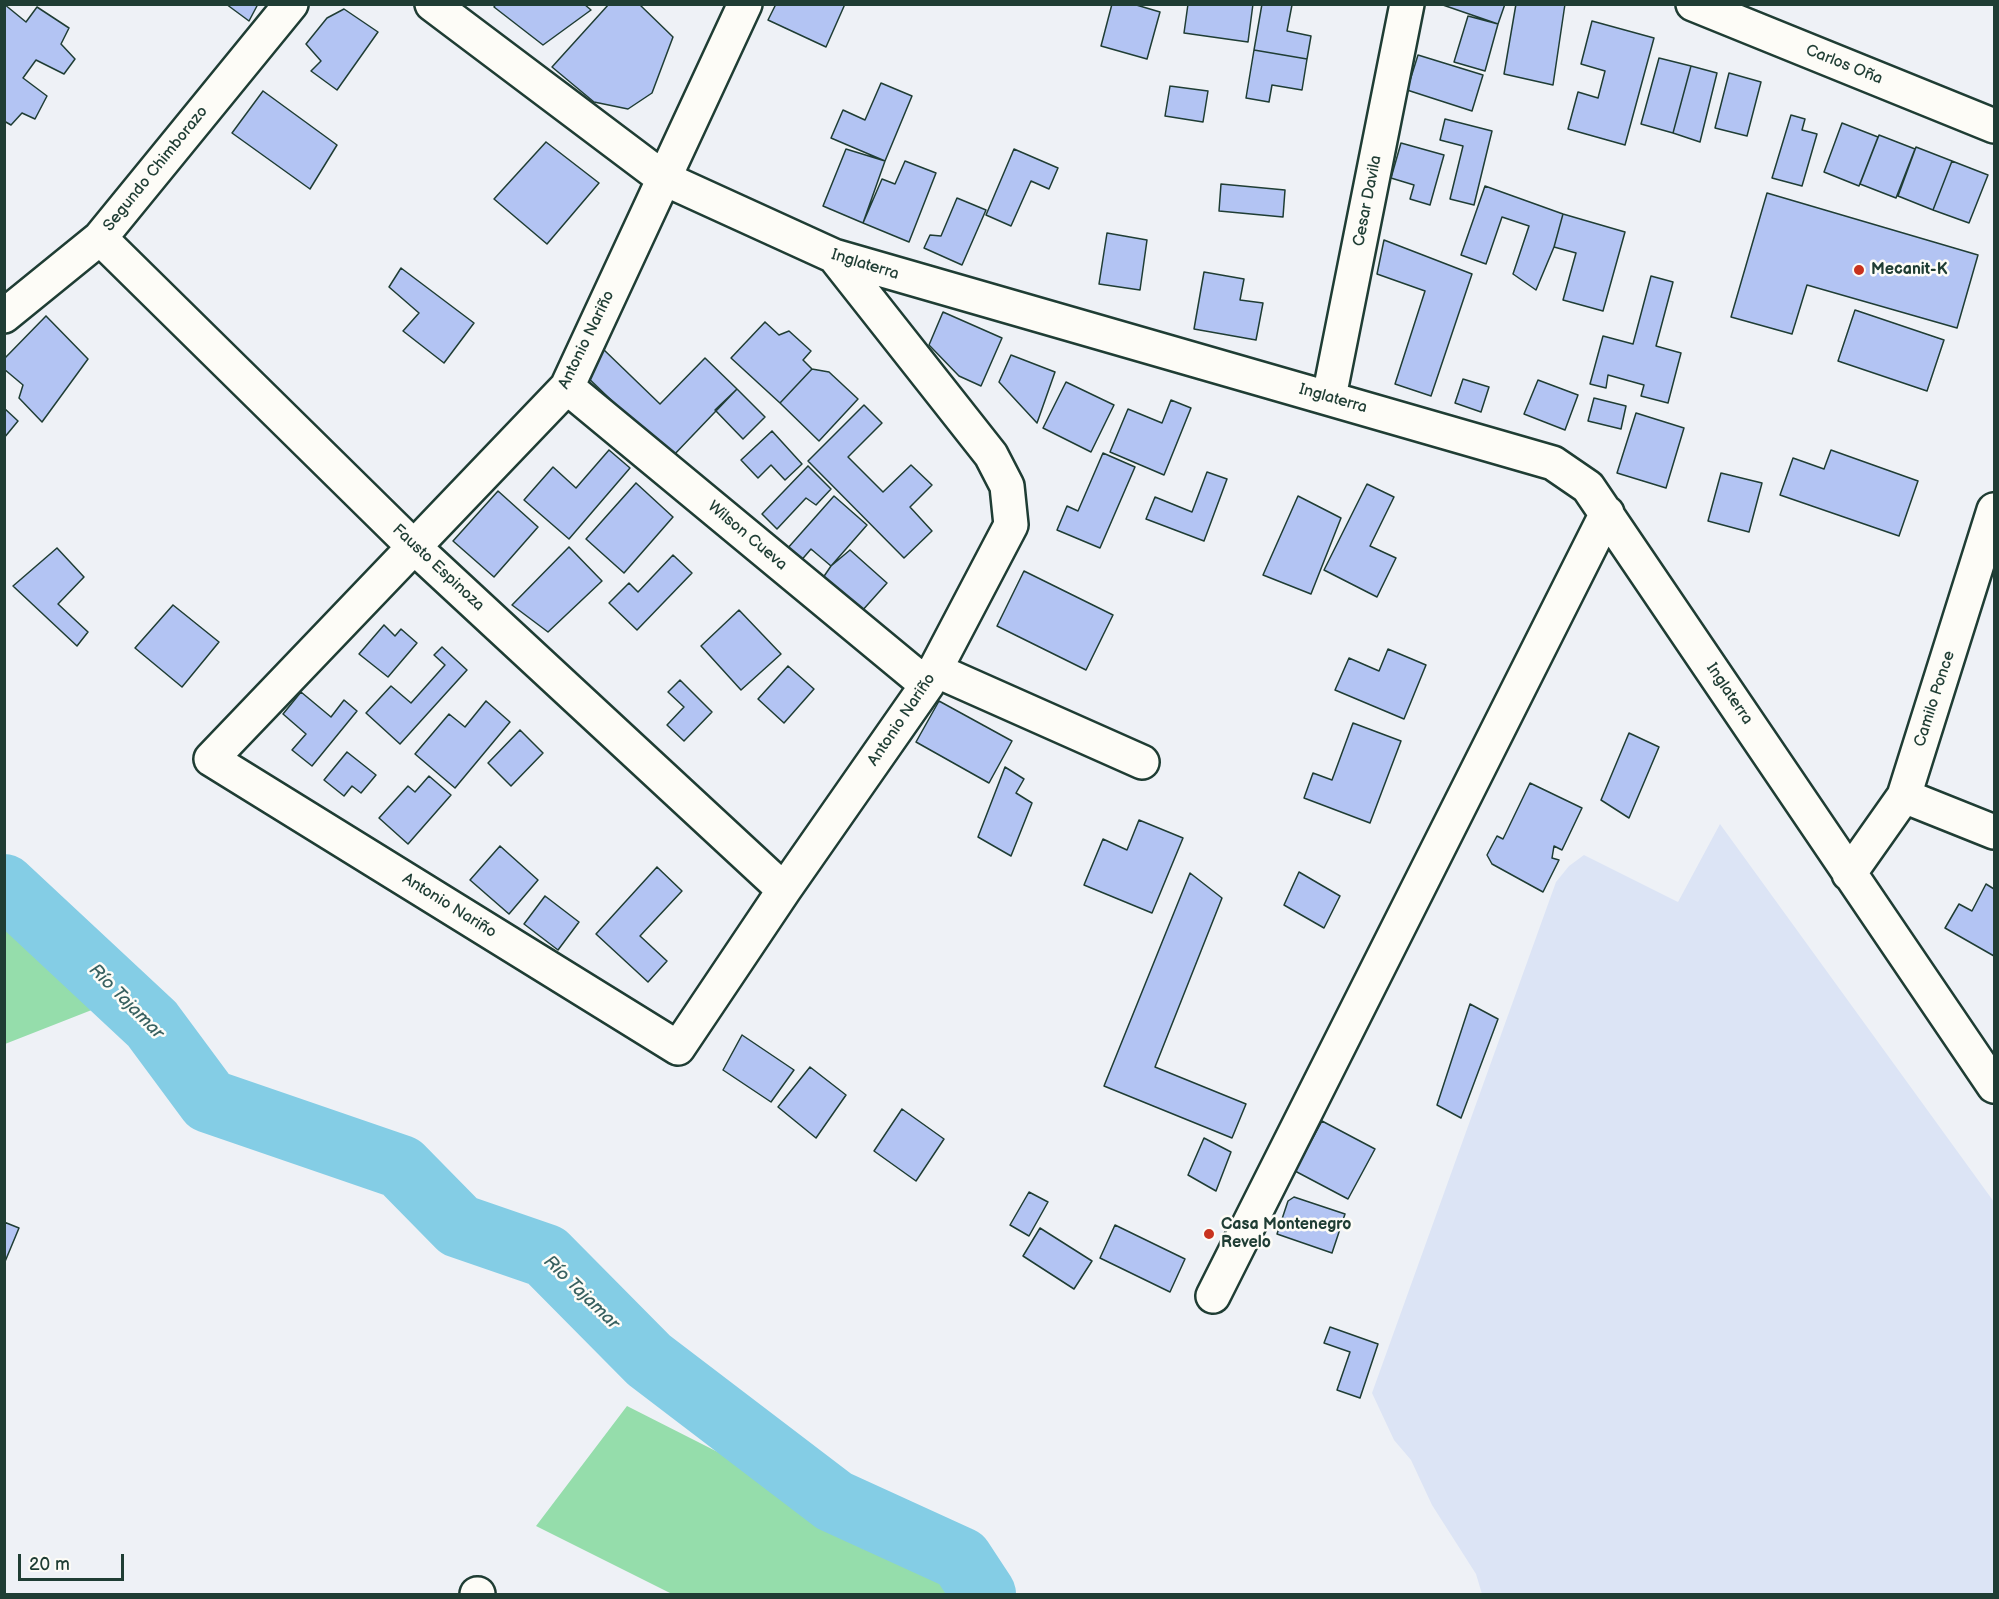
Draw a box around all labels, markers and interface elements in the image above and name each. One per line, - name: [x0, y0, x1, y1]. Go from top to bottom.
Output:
- street label: Carlos Oña: [1803, 41, 1885, 89]
- street label: Segundo Chimborazo: [100, 103, 212, 235]
- street label: Cesar Davila: [1350, 154, 1386, 248]
- street label: Inglaterra: [829, 246, 901, 284]
- place label: Mecanit-K: [1871, 260, 1948, 280]
- marker: Mecanit-K: [1852, 263, 1866, 277]
- street label: Antonio Nariño: [555, 288, 619, 392]
- street label: Inglaterra: [1297, 380, 1369, 418]
- street label: Wilson Cueva: [703, 497, 791, 575]
- street label: Fausto Espinoza: [388, 520, 488, 616]
- street label: Camilo Ponce: [1910, 649, 1960, 749]
- street label: Inglaterra: [1701, 660, 1757, 728]
- street label: Antonio Nariño: [864, 670, 940, 770]
- street label: Antonio Nariño: [398, 869, 500, 943]
- water label: Río Tajamar: [84, 960, 168, 1044]
- place label: Casa Montenegro Revelo: [1221, 1215, 1351, 1253]
- marker: Casa Montenegro Revelo: [1202, 1227, 1216, 1241]
- water label: Río Tajamar: [539, 1251, 623, 1335]
- scale bar: [21, 1542, 128, 1580]
- text: 20 m: [29, 1554, 70, 1575]

